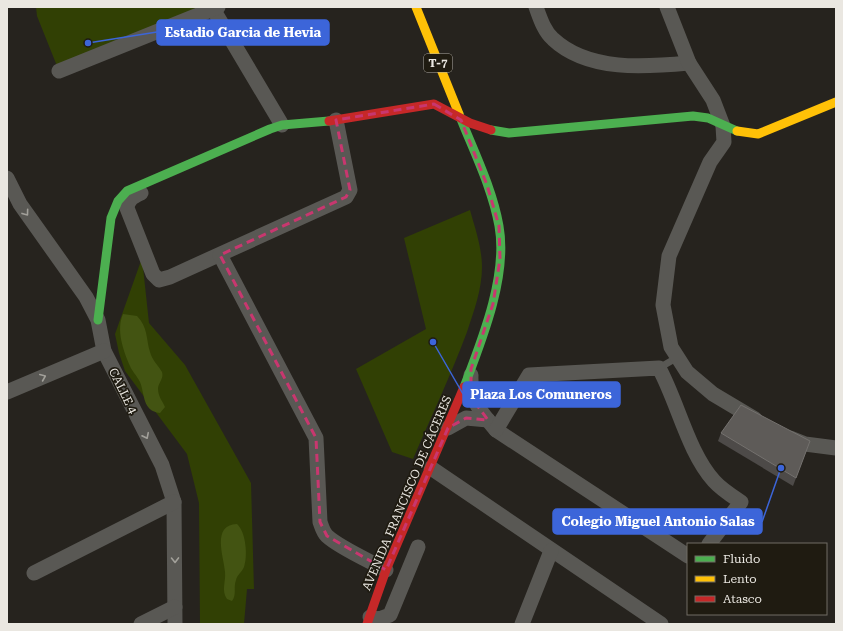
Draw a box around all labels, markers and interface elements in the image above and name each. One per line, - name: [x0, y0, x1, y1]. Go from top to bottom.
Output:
- callout: Estadio Garcia de Hevia: [157, 20, 329, 45]
- text: Estadio Garcia de Hevia: [165, 25, 322, 40]
- road number: T-7: [424, 54, 452, 72]
- one-way arrow: [21, 208, 28, 215]
- street label: CALLE 4: [106, 366, 140, 416]
- one-way arrow: [39, 373, 46, 381]
- callout: Plaza Los Comuneros: [463, 382, 620, 407]
- text: Plaza Los Comuneros: [470, 387, 612, 402]
- street label: AVENIDA FRANCISCO DE CÁCERES: [359, 394, 455, 592]
- one-way arrow: [141, 432, 149, 439]
- callout: Colegio Miguel Antonio Salas: [553, 509, 762, 534]
- text: Colegio Miguel Antonio Salas: [561, 514, 755, 529]
- legend: [687, 543, 827, 615]
- text: Fluido: [723, 552, 760, 566]
- one-way arrow: [170, 557, 179, 563]
- text: Lento: [723, 572, 757, 586]
- text: Atasco: [723, 592, 762, 606]

